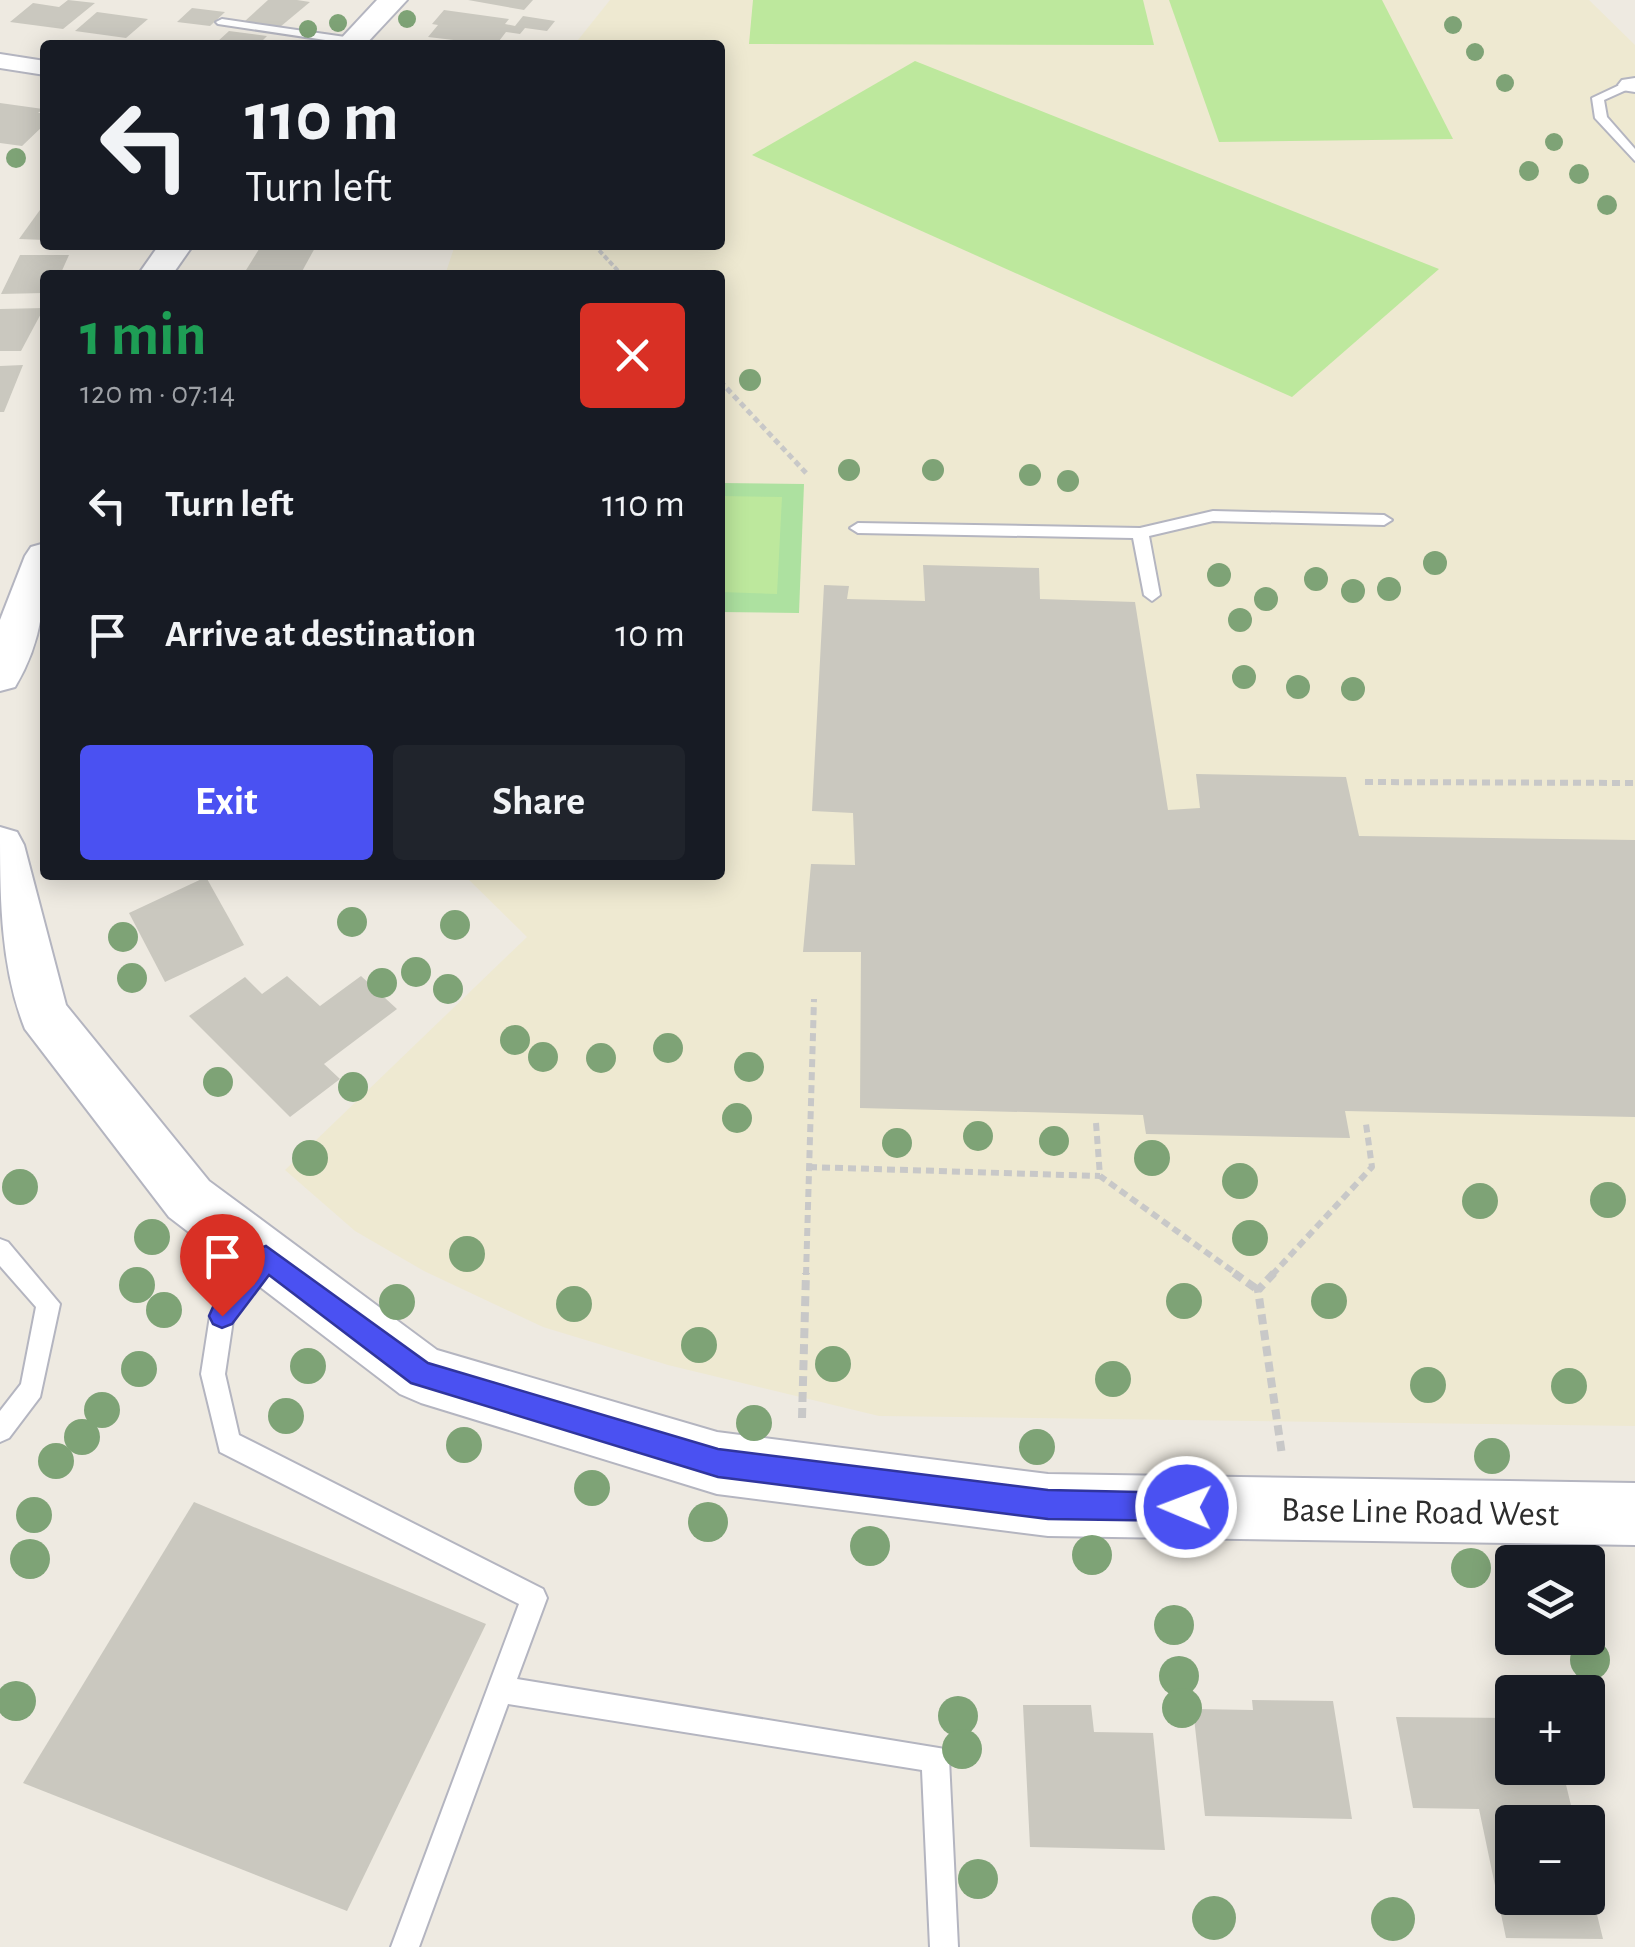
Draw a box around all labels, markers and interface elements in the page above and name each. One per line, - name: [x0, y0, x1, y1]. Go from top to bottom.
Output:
- icon: left: [80, 80, 210, 210]
- text: 110 m: [245, 83, 399, 153]
- text: Turn left: [245, 165, 392, 210]
- button: close: [580, 303, 685, 408]
- text: 1 min: [80, 306, 206, 366]
- text: 120 m · 07:14: [80, 377, 235, 409]
- icon: left: [80, 478, 135, 533]
- text: Turn left: [165, 486, 293, 524]
- text: 110 m: [602, 486, 685, 524]
- icon: arrive: [80, 608, 135, 663]
- text: Arrive at destination: [165, 616, 476, 654]
- text: 10 m: [615, 616, 685, 654]
- button: Exit: [80, 745, 373, 860]
- button: Share: [393, 745, 685, 860]
- pin: [180, 1214, 265, 1317]
- icon: arrive: [195, 1229, 250, 1284]
- position arrow: [1134, 1455, 1238, 1559]
- street label: Base Line Road West: [1281, 1493, 1559, 1532]
- map controls: [1495, 1545, 1605, 1915]
- button: layers: [1495, 1545, 1605, 1655]
- button: +: [1495, 1675, 1605, 1785]
- button: −: [1495, 1805, 1605, 1915]

